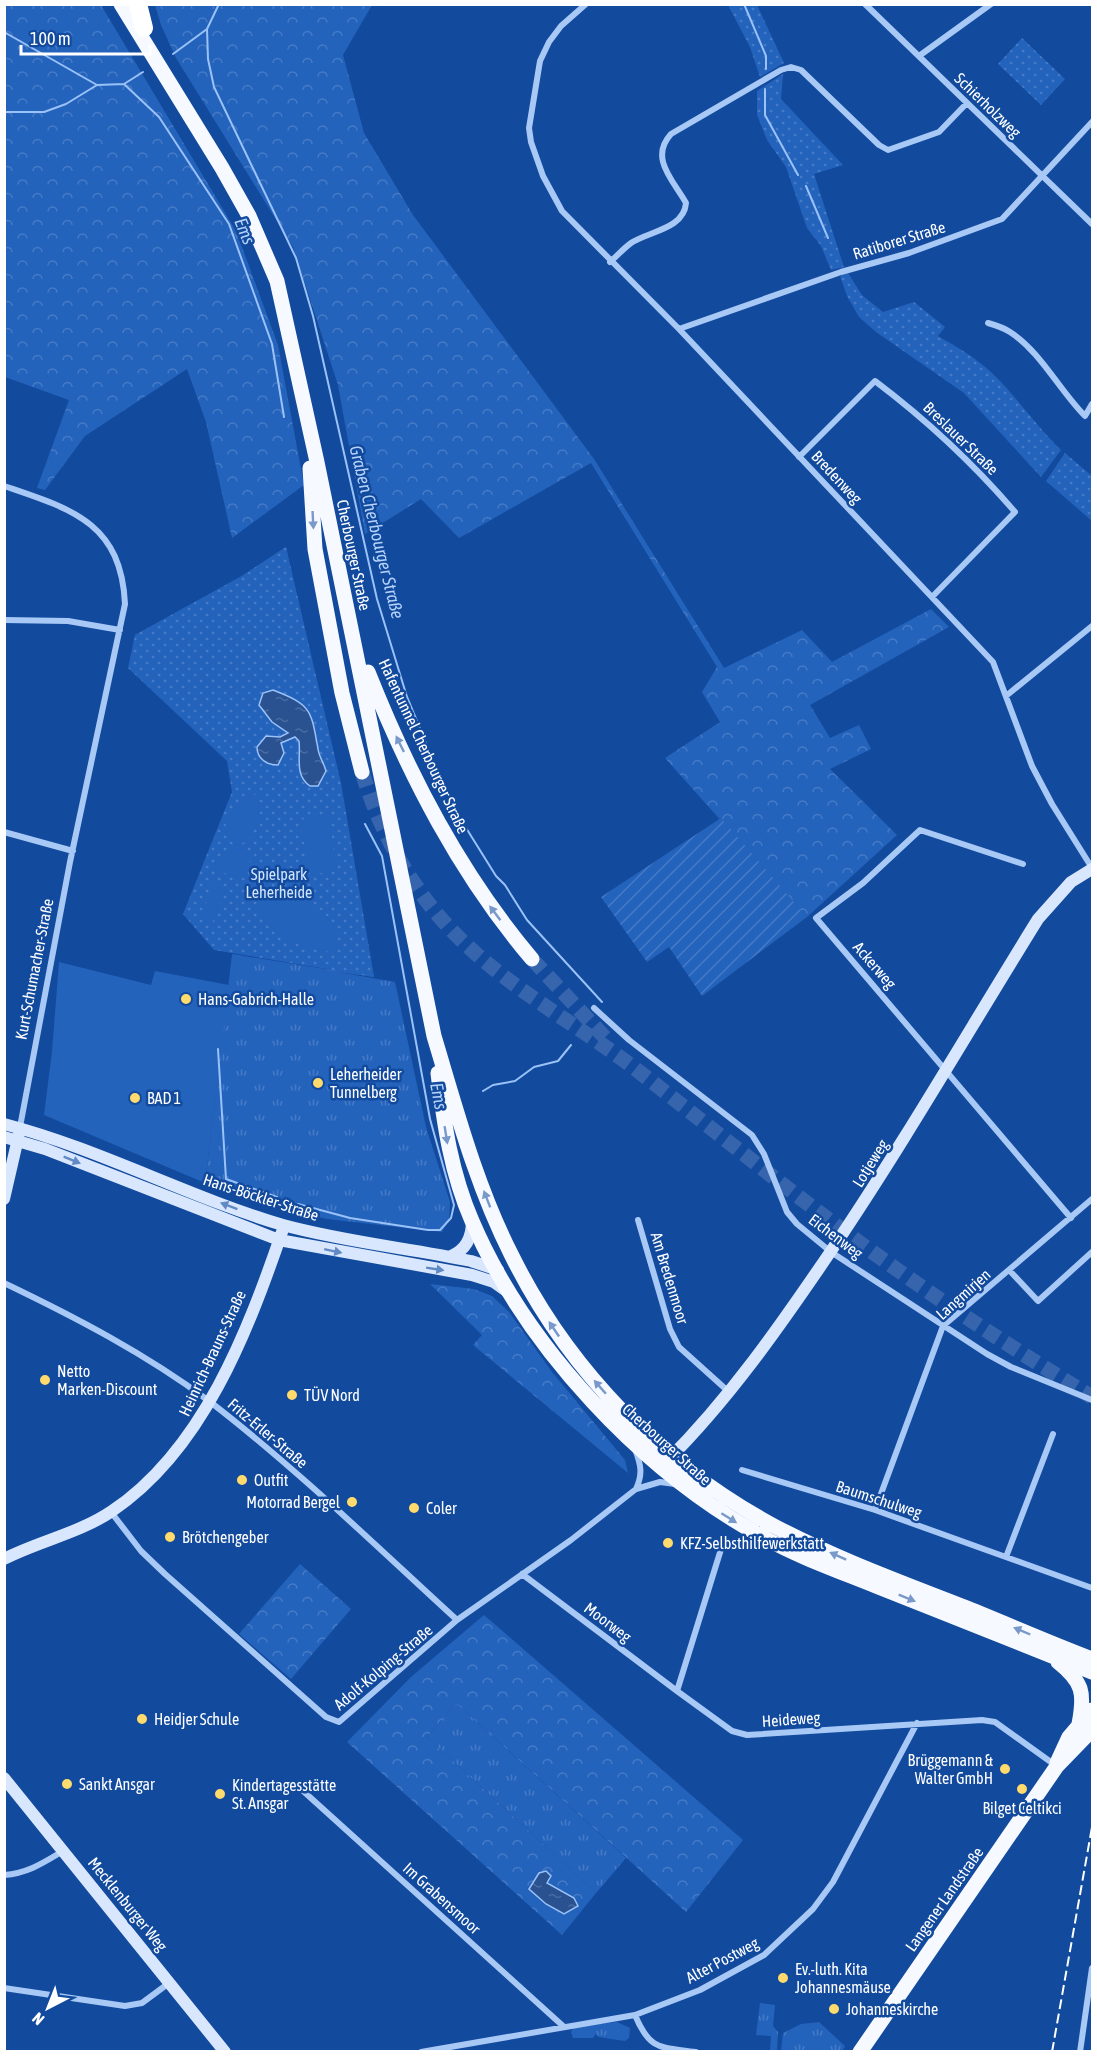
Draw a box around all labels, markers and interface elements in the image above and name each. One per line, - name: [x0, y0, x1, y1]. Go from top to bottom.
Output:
- scale bar: [21, 18, 150, 56]
- text: 100 m: [30, 28, 71, 49]
- street label: Schierholzweg: [951, 69, 1025, 142]
- water label: Ems: [230, 215, 260, 247]
- street label: Ratiborer Straße: [851, 217, 947, 263]
- street label: Breslauer Straße: [920, 398, 1002, 478]
- water label: Graben Cherbourger Straße: [345, 443, 409, 621]
- street label: Bredenweg: [807, 447, 866, 508]
- street label: Cherbourger Straße: [333, 498, 375, 612]
- one-way arrow: [308, 511, 318, 530]
- street label: Hafentunnel Cherbourger Straße: [375, 656, 472, 837]
- one-way arrow: [395, 735, 404, 752]
- park label: Spielpark Leherheide: [246, 865, 312, 901]
- street label: Kurt-Schumacher-Straße: [11, 897, 57, 1041]
- one-way arrow: [490, 906, 502, 921]
- street label: Ackerweg: [849, 938, 900, 993]
- place label: Hans-Gabrich-Halle: [198, 990, 314, 1008]
- marker: Hans-Gabrich-Halle: [179, 992, 193, 1006]
- place label: Leherheider Tunnelberg: [330, 1065, 402, 1102]
- marker: Leherheider Tunnelberg: [311, 1076, 325, 1090]
- water label: Ems: [426, 1081, 452, 1111]
- place label: BAD 1: [147, 1089, 181, 1107]
- marker: BAD 1: [128, 1091, 142, 1105]
- one-way arrow: [442, 1126, 451, 1145]
- street label: Lotjeweg: [848, 1136, 892, 1191]
- one-way arrow: [64, 1155, 82, 1165]
- street label: Hans-Böckler-Straße: [201, 1170, 321, 1224]
- one-way arrow: [482, 1190, 492, 1208]
- one-way arrow: [220, 1200, 238, 1210]
- street label: Eichenweg: [805, 1210, 867, 1263]
- street label: Am Bredenmoor: [648, 1230, 693, 1326]
- one-way arrow: [323, 1247, 342, 1256]
- one-way arrow: [425, 1264, 444, 1273]
- street label: Langmirjen: [932, 1265, 995, 1324]
- street label: Heinrich-Brauns-Straße: [175, 1287, 249, 1419]
- one-way arrow: [548, 1322, 560, 1338]
- place label: Netto Marken-Discount: [57, 1362, 158, 1398]
- marker: Netto Marken-Discount: [38, 1373, 52, 1387]
- one-way arrow: [593, 1379, 606, 1395]
- place label: TÜV Nord: [304, 1386, 360, 1404]
- marker: TÜV Nord: [285, 1388, 299, 1402]
- street label: Fritz-Erler-Straße: [225, 1394, 311, 1472]
- street label: Cherbourger Straße: [618, 1400, 715, 1489]
- place label: Outfit: [254, 1471, 289, 1489]
- marker: Outfit: [235, 1473, 249, 1487]
- street label: Baumschulweg: [834, 1477, 924, 1522]
- place label: Motorrad Bergel: [246, 1493, 341, 1512]
- marker: Motorrad Bergel: [345, 1495, 359, 1509]
- place label: Coler: [426, 1499, 457, 1517]
- marker: Coler: [407, 1501, 421, 1515]
- one-way arrow: [721, 1512, 738, 1523]
- place label: Brötchengeber: [182, 1528, 269, 1547]
- marker: Brötchengeber: [163, 1530, 177, 1544]
- place label: KFZ-Selbsthilfewerkstatt: [680, 1534, 824, 1552]
- marker: KFZ-Selbsthilfewerkstatt: [661, 1536, 675, 1550]
- one-way arrow: [829, 1551, 847, 1560]
- one-way arrow: [898, 1593, 916, 1603]
- street label: Moorweg: [580, 1599, 635, 1646]
- street label: Adolf-Kolping-Straße: [330, 1621, 436, 1714]
- one-way arrow: [1013, 1626, 1030, 1635]
- street label: Heideweg: [761, 1708, 821, 1731]
- place label: Heidjer Schule: [154, 1710, 239, 1729]
- marker: Heidjer Schule: [135, 1712, 149, 1726]
- place label: Brüggemann & Walter GmbH: [908, 1751, 994, 1787]
- marker: Brüggemann & Walter GmbH: [998, 1762, 1012, 1776]
- place label: Sankt Ansgar: [79, 1775, 155, 1794]
- place label: Kindertagesstätte St. Ansgar: [232, 1776, 336, 1813]
- marker: Sankt Ansgar: [60, 1777, 74, 1791]
- marker: Bilget Celtikci: [1015, 1782, 1029, 1796]
- marker: Kindertagesstätte St. Ansgar: [213, 1787, 227, 1801]
- place label: Bilget Celtikci: [982, 1799, 1062, 1818]
- street label: Langener Landstraße: [901, 1843, 987, 1955]
- street label: Mecklenburger Weg: [84, 1853, 171, 1955]
- street label: Im Grabensmoor: [400, 1859, 485, 1938]
- street label: Alter Postweg: [683, 1933, 762, 1988]
- place label: Ev.-luth. Kita Johannesmäuse: [795, 1960, 891, 1996]
- marker: Ev.-luth. Kita Johannesmäuse: [776, 1971, 790, 1985]
- north arrow: [18, 1978, 78, 2038]
- place label: Johanneskirche: [846, 2000, 938, 2018]
- marker: Johanneskirche: [827, 2002, 841, 2016]
- text: N: [28, 2009, 47, 2029]

